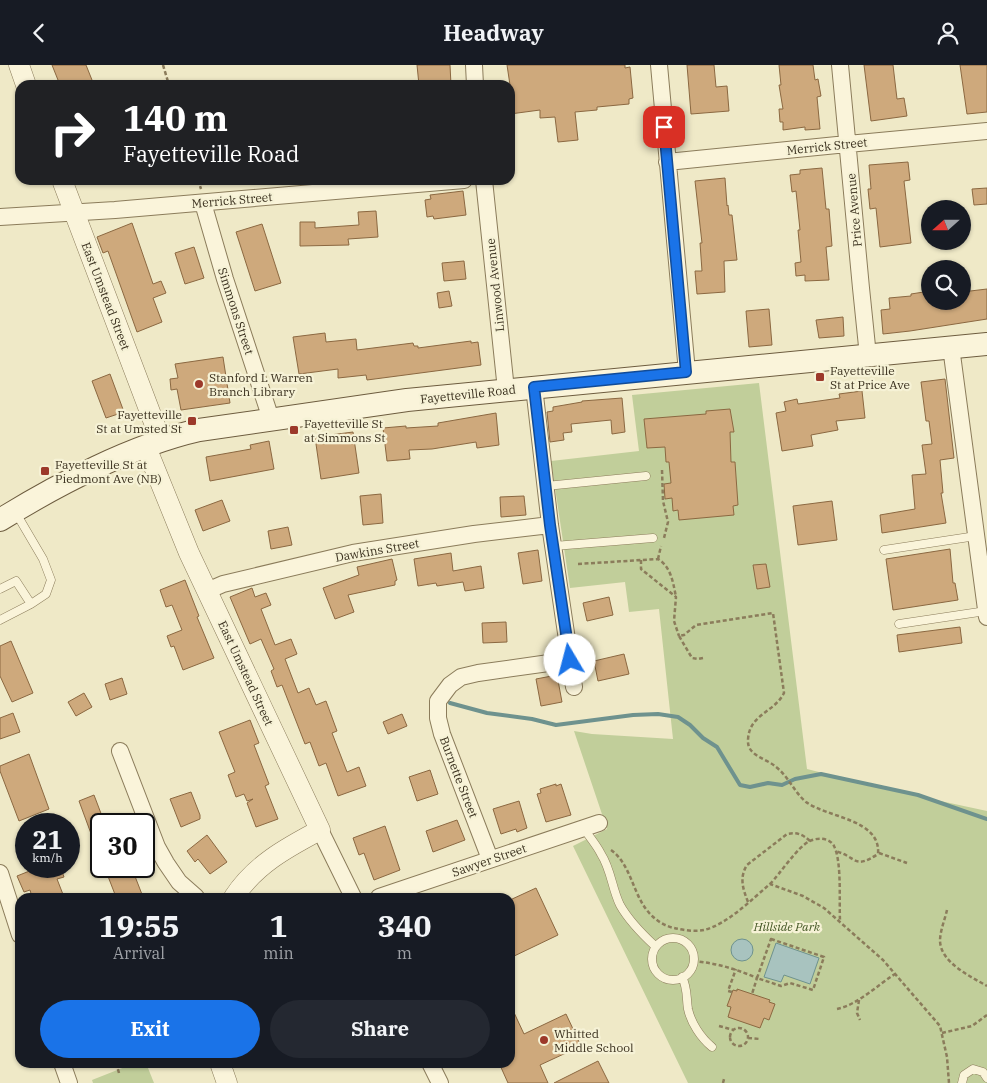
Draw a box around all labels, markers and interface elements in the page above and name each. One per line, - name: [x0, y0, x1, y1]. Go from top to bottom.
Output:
- text: Headway: [443, 18, 544, 47]
- icon: back: [25, 19, 53, 47]
- icon: person: [934, 19, 962, 47]
- text: 140 m: [123, 95, 228, 141]
- icon: right: [40, 100, 105, 165]
- pin: [643, 106, 685, 148]
- icon: arrive: [650, 113, 678, 141]
- street label: Merrick Street: [786, 134, 868, 158]
- text: Fayetteville Road: [123, 139, 299, 168]
- street label: Price Avenue: [843, 173, 865, 247]
- street label: Merrick Street: [191, 189, 273, 211]
- north arrow: [921, 200, 971, 250]
- map controls: [921, 200, 971, 310]
- street label: Linwood Avenue: [483, 238, 507, 332]
- street label: East Umstead Street: [79, 240, 133, 352]
- button: search: [921, 260, 971, 310]
- street label: Simmons Street: [215, 266, 257, 356]
- place label: Fayetteville St at Price Ave: [830, 363, 910, 392]
- place label: Stanford L Warren Branch Library: [209, 370, 313, 399]
- marker: Fayetteville St at Price Ave: [814, 371, 826, 383]
- marker: Stanford L Warren Branch Library: [193, 378, 205, 390]
- street label: Fayetteville Road: [419, 382, 517, 406]
- place label: Fayetteville St at Umsted St: [96, 407, 182, 436]
- marker: Fayetteville St at Umsted St: [186, 415, 198, 427]
- place label: Fayetteville St at Simmons St: [304, 416, 386, 445]
- marker: Fayetteville St at Simmons St: [288, 424, 300, 436]
- place label: Fayetteville St at Piedmont Ave (NB): [55, 457, 162, 486]
- marker: Fayetteville St at Piedmont Ave (NB): [39, 465, 51, 477]
- street label: Dawkins Street: [334, 535, 420, 565]
- street label: East Umstead Street: [215, 618, 277, 728]
- position arrow: [543, 633, 595, 685]
- street label: Burnette Street: [437, 734, 481, 820]
- speed limit sign: 30: [90, 813, 155, 878]
- text: 21: [32, 823, 63, 856]
- street label: Sawyer Street: [450, 840, 528, 880]
- text: km/h: [32, 850, 63, 865]
- text: 19:55: [99, 906, 180, 945]
- text: 1: [270, 906, 288, 945]
- text: 340: [377, 906, 431, 945]
- park label: Hillside Park: [753, 919, 821, 934]
- text: Arrival: [113, 943, 165, 963]
- text: min: [263, 943, 294, 963]
- text: m: [397, 943, 412, 963]
- button: Exit: [40, 1000, 260, 1058]
- button: Share: [270, 1000, 490, 1058]
- place label: Whitted Middle School: [554, 1026, 634, 1055]
- marker: Whitted Middle School: [538, 1034, 550, 1046]

